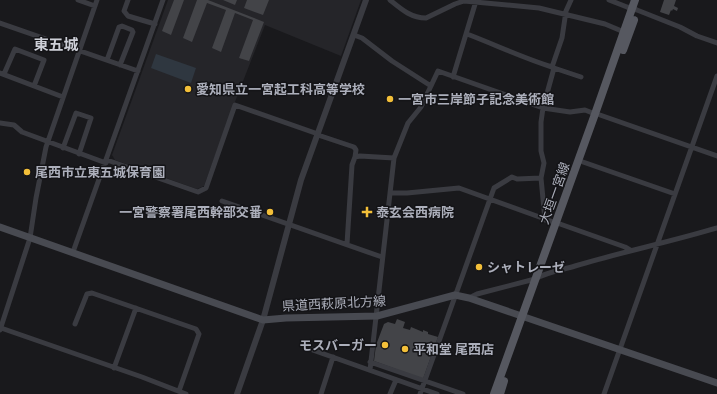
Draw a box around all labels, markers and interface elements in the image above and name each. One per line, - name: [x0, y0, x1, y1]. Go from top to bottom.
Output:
- district label: 東五城: [33, 35, 79, 54]
- place label: 愛知県立一宮起工科高等学校: [196, 81, 365, 97]
- marker: 愛知県立一宮起工科高等学校: [183, 84, 193, 94]
- place label: 一宮市三岸節子記念美術館: [398, 91, 554, 107]
- marker: 一宮市三岸節子記念美術館: [385, 94, 395, 104]
- street label: 大垣一宮線: [535, 160, 573, 226]
- place label: 尾西市立東五城保育園: [35, 164, 165, 180]
- marker: 尾西市立東五城保育園: [22, 167, 32, 177]
- place label: 一宮警察署尾西幹部交番: [119, 204, 262, 220]
- place label: 泰玄会西病院: [376, 204, 454, 220]
- marker: 泰玄会西病院: [361, 206, 373, 218]
- marker: 一宮警察署尾西幹部交番: [265, 207, 275, 217]
- place label: シャトレーゼ: [487, 259, 565, 275]
- marker: シャトレーゼ: [474, 262, 484, 272]
- street label: 県道西萩原北方線: [282, 292, 386, 314]
- place label: モスバーガー: [299, 337, 377, 353]
- marker: モスバーガー: [380, 340, 390, 350]
- place label: 平和堂 尾西店: [413, 341, 494, 357]
- marker: 平和堂 尾西店: [400, 344, 410, 354]

